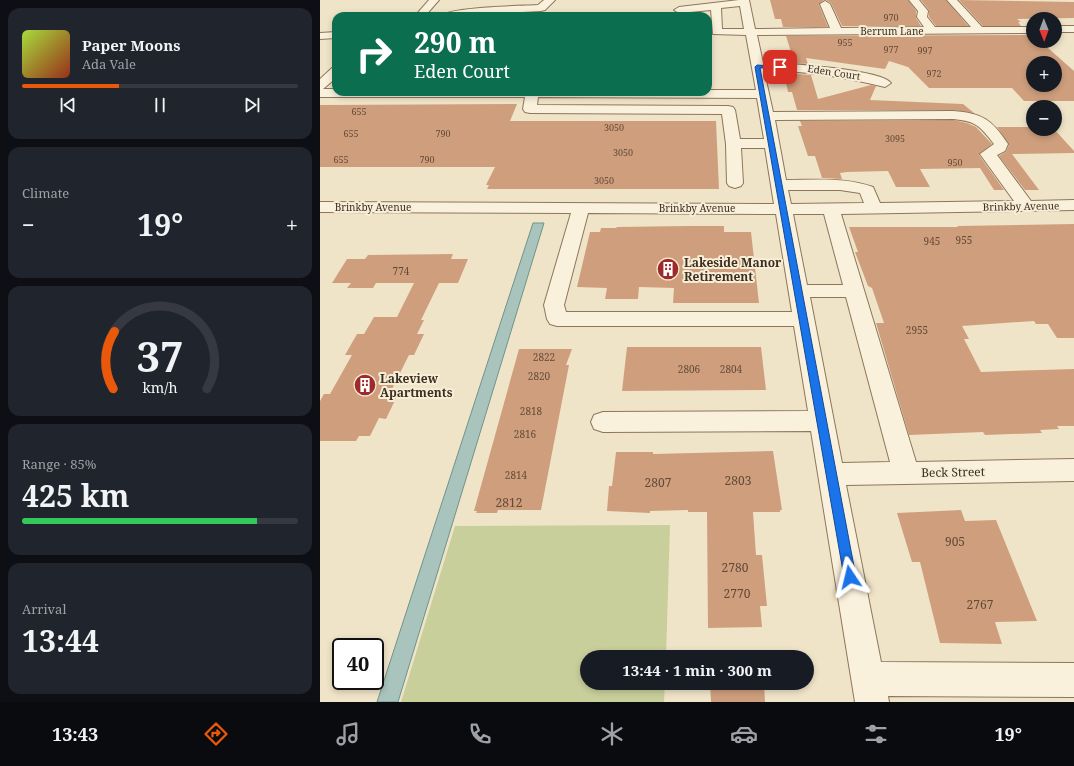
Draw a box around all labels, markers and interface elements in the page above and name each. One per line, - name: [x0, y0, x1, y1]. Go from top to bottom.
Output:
- house number: 970: [883, 11, 899, 24]
- north arrow: [1026, 12, 1062, 48]
- map controls: [1026, 12, 1062, 136]
- text: 290 m: [414, 23, 496, 61]
- street label: Berrum Lane: [860, 24, 924, 38]
- icon: right: [348, 28, 400, 80]
- text: Paper Moons: [82, 35, 181, 55]
- house number: 955: [837, 36, 853, 49]
- house number: 977: [883, 43, 899, 56]
- house number: 997: [917, 44, 933, 57]
- pin: [763, 50, 797, 84]
- text: Ada Vale: [82, 55, 136, 73]
- icon: arrive: [769, 56, 791, 78]
- button: +: [1026, 56, 1062, 92]
- text: Eden Court: [414, 59, 510, 83]
- street label: Eden Court: [807, 61, 862, 83]
- house number: 972: [926, 67, 942, 80]
- icon: previous: [57, 94, 79, 116]
- icon: pause: [149, 94, 171, 116]
- icon: next: [241, 94, 263, 116]
- button: −: [1026, 100, 1062, 136]
- house number: 655: [351, 105, 367, 118]
- house number: 3050: [604, 121, 624, 134]
- house number: 655: [343, 127, 359, 140]
- house number: 790: [435, 127, 451, 140]
- house number: 3095: [885, 132, 905, 145]
- house number: 3050: [613, 146, 633, 159]
- house number: 655: [333, 153, 349, 166]
- house number: 790: [419, 153, 435, 166]
- house number: 950: [947, 156, 963, 169]
- house number: 3050: [594, 174, 614, 187]
- text: Climate: [22, 184, 69, 202]
- street label: Brinkby Avenue: [983, 198, 1059, 214]
- street label: Brinkby Avenue: [335, 200, 411, 214]
- street label: Brinkby Avenue: [659, 201, 735, 215]
- text: 19°: [137, 204, 183, 245]
- text: −: [22, 209, 35, 239]
- text: +: [286, 209, 298, 239]
- house number: 955: [956, 233, 972, 247]
- house number: 945: [924, 234, 940, 248]
- place label: Lakeside Manor Retirement: [684, 254, 782, 285]
- building icon: Lakeside Manor Retirement: [655, 256, 681, 282]
- house number: 774: [393, 264, 410, 278]
- house number: 2955: [906, 323, 928, 337]
- text: 37: [136, 328, 184, 384]
- house number: 2822: [533, 350, 555, 364]
- house number: 2806: [678, 362, 701, 376]
- house number: 2804: [720, 362, 743, 376]
- house number: 2820: [528, 369, 551, 383]
- place label: Lakeview Apartments: [380, 370, 453, 401]
- building icon: Lakeview Apartments: [352, 372, 378, 398]
- text: km/h: [142, 378, 178, 397]
- house number: 2818: [520, 404, 543, 418]
- house number: 2816: [514, 427, 537, 441]
- text: Range · 85%: [22, 455, 96, 473]
- street label: Beck Street: [921, 463, 985, 481]
- house number: 2814: [505, 468, 528, 482]
- house number: 2803: [725, 472, 752, 489]
- house number: 2807: [645, 474, 672, 491]
- text: 425 km: [22, 475, 129, 516]
- house number: 2812: [496, 494, 522, 511]
- house number: 905: [945, 533, 965, 550]
- position arrow: [829, 556, 871, 598]
- house number: 2780: [722, 559, 749, 576]
- house number: 2770: [724, 585, 751, 602]
- house number: 2767: [967, 596, 994, 613]
- text: Arrival: [22, 600, 66, 618]
- text: 13:44: [22, 620, 99, 661]
- speed limit sign: 40: [332, 638, 384, 690]
- text: 13:44 · 1 min · 300 m: [622, 660, 772, 680]
- icon: directions: [202, 720, 230, 748]
- icon: music: [334, 720, 362, 748]
- icon: phone: [466, 720, 494, 748]
- icon: climate: [598, 720, 626, 748]
- icon: car: [730, 720, 758, 748]
- icon: filters: [862, 720, 890, 748]
- text: 13:43: [52, 722, 98, 746]
- text: 19°: [994, 722, 1022, 746]

